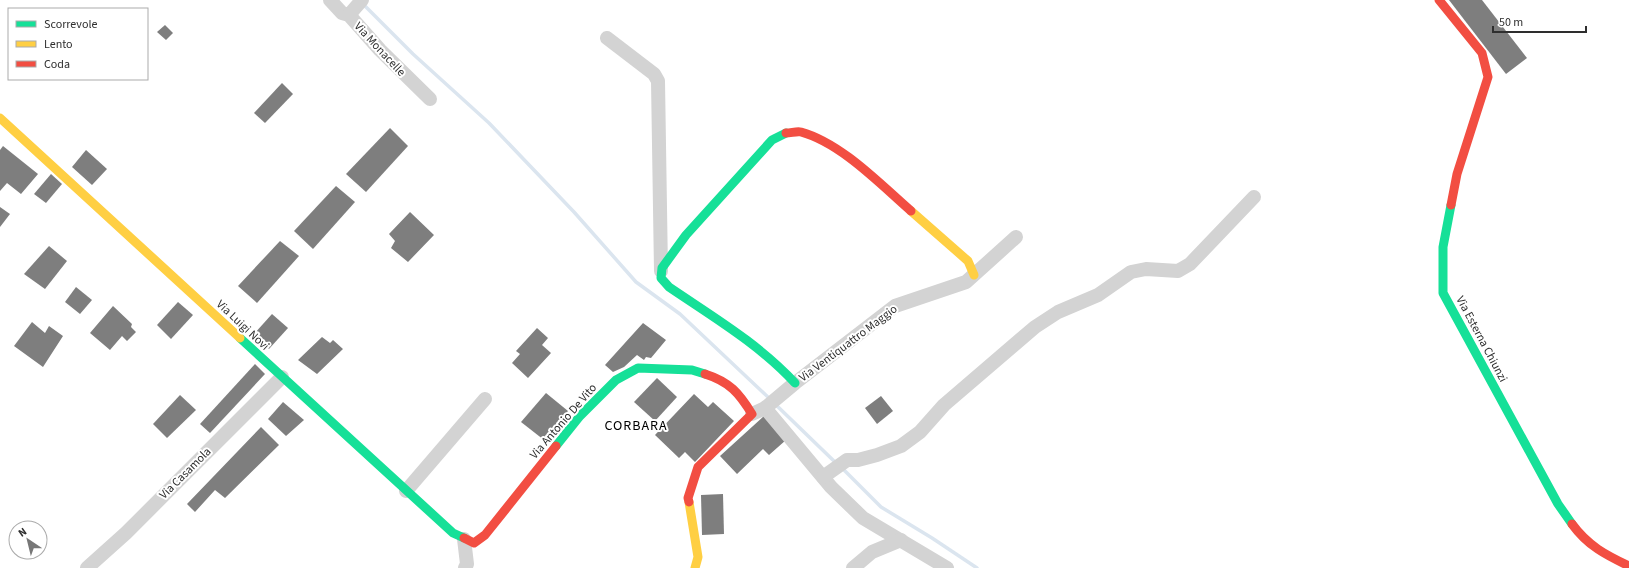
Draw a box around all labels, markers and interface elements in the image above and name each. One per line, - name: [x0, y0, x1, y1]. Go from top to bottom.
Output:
- legend: [8, 8, 148, 80]
- scale bar: [1493, 8, 1586, 34]
- text: 50 m: [1499, 14, 1523, 31]
- text: Scorrevole: [44, 16, 97, 33]
- street label: Via Monacelle: [350, 18, 409, 80]
- text: Lento: [44, 36, 73, 53]
- text: Coda: [44, 56, 70, 73]
- street label: Via Esterna Chiunzi: [1452, 293, 1511, 385]
- street label: Via Luigi Novi: [212, 296, 273, 354]
- street label: Via Ventiquattro Maggio: [796, 301, 901, 386]
- street label: Via Antonio De Vito: [526, 380, 601, 463]
- district label: CORBARA: [604, 416, 668, 436]
- street label: Via Casamola: [156, 444, 215, 503]
- north arrow: [8, 520, 48, 560]
- text: N: [15, 524, 30, 540]

